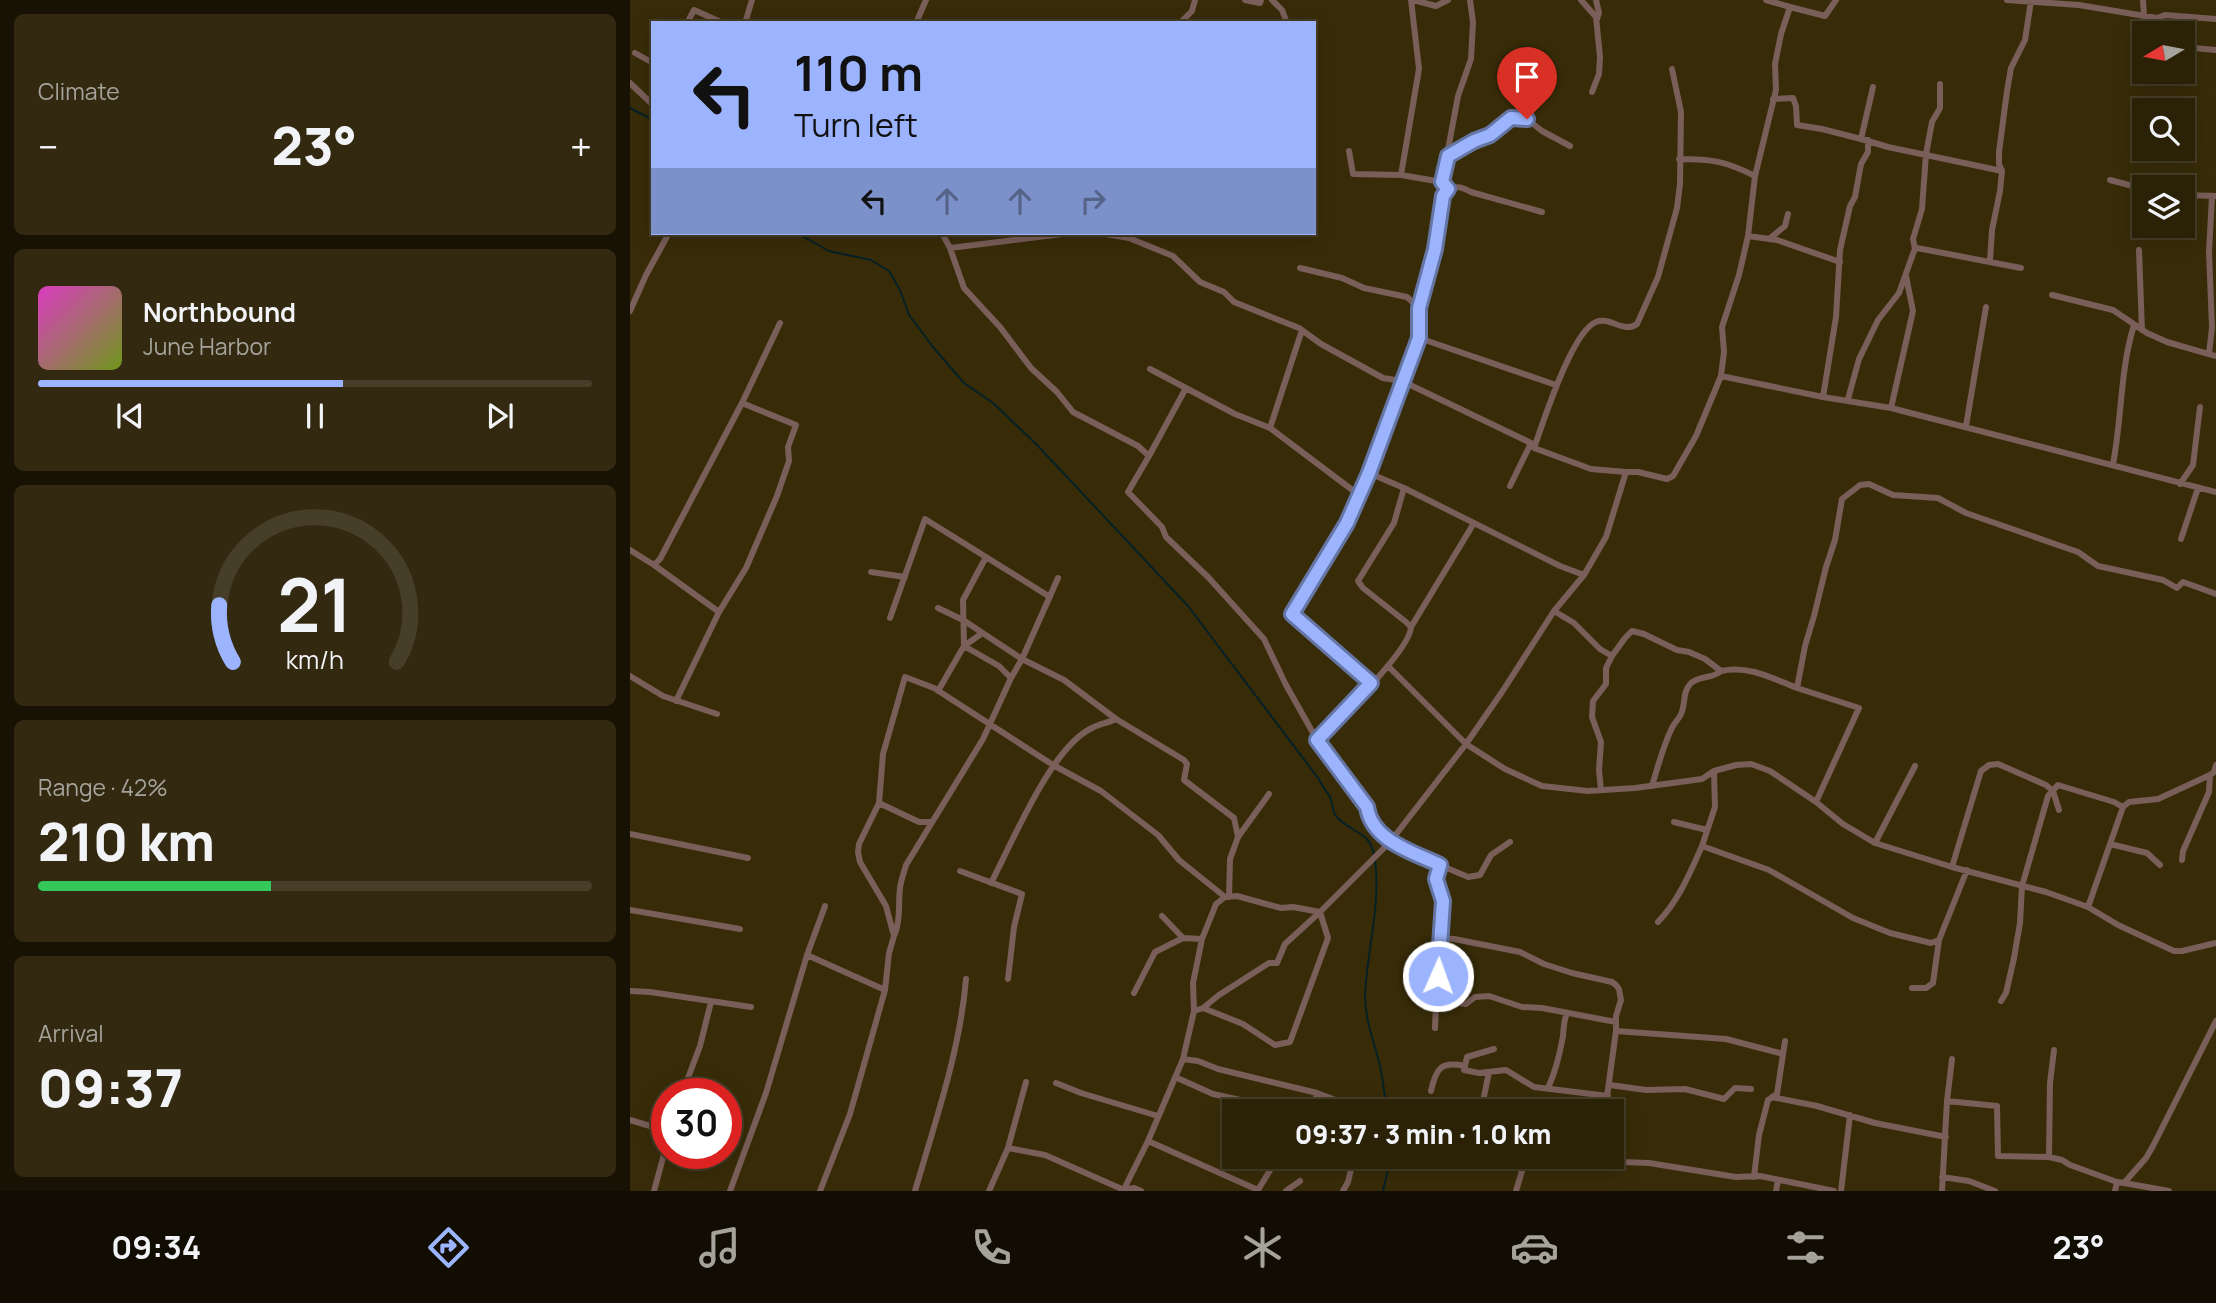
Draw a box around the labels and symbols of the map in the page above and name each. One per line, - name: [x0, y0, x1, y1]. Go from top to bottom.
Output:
- north arrow: [2132, 21, 2194, 84]
- pin: [1497, 47, 1557, 119]
- position arrow: [1401, 939, 1475, 1013]
- speed limit sign: 30: [651, 1078, 742, 1169]

